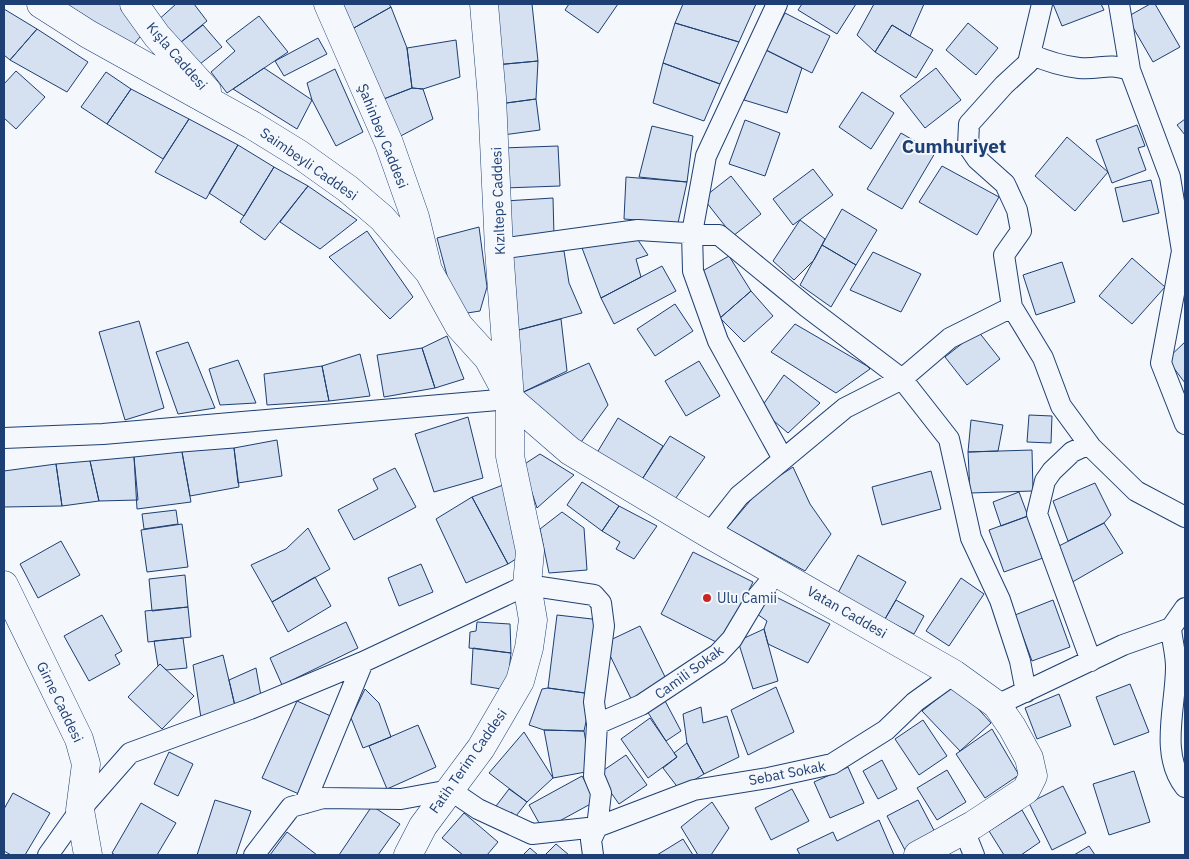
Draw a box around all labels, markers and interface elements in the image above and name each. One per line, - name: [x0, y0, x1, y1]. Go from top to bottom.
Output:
- street label: Kışla Caddesi: [143, 18, 211, 94]
- street label: Şahinbey Caddesi: [354, 81, 412, 191]
- street label: Saimbeyli Caddesi: [257, 124, 361, 204]
- district label: Cumhuriyet: [902, 134, 1006, 158]
- street label: Kızıltepe Caddesi: [487, 147, 509, 255]
- street label: Vatan Caddesi: [804, 582, 890, 642]
- place label: Ulu Camii: [717, 589, 777, 607]
- marker: Ulu Camii: [701, 592, 713, 604]
- street label: Camili Sokak: [651, 641, 727, 703]
- street label: Girne Caddesi: [33, 659, 87, 745]
- street label: Fatih Terim Caddesi: [425, 705, 511, 817]
- street label: Sebat Sokak: [747, 757, 827, 789]

